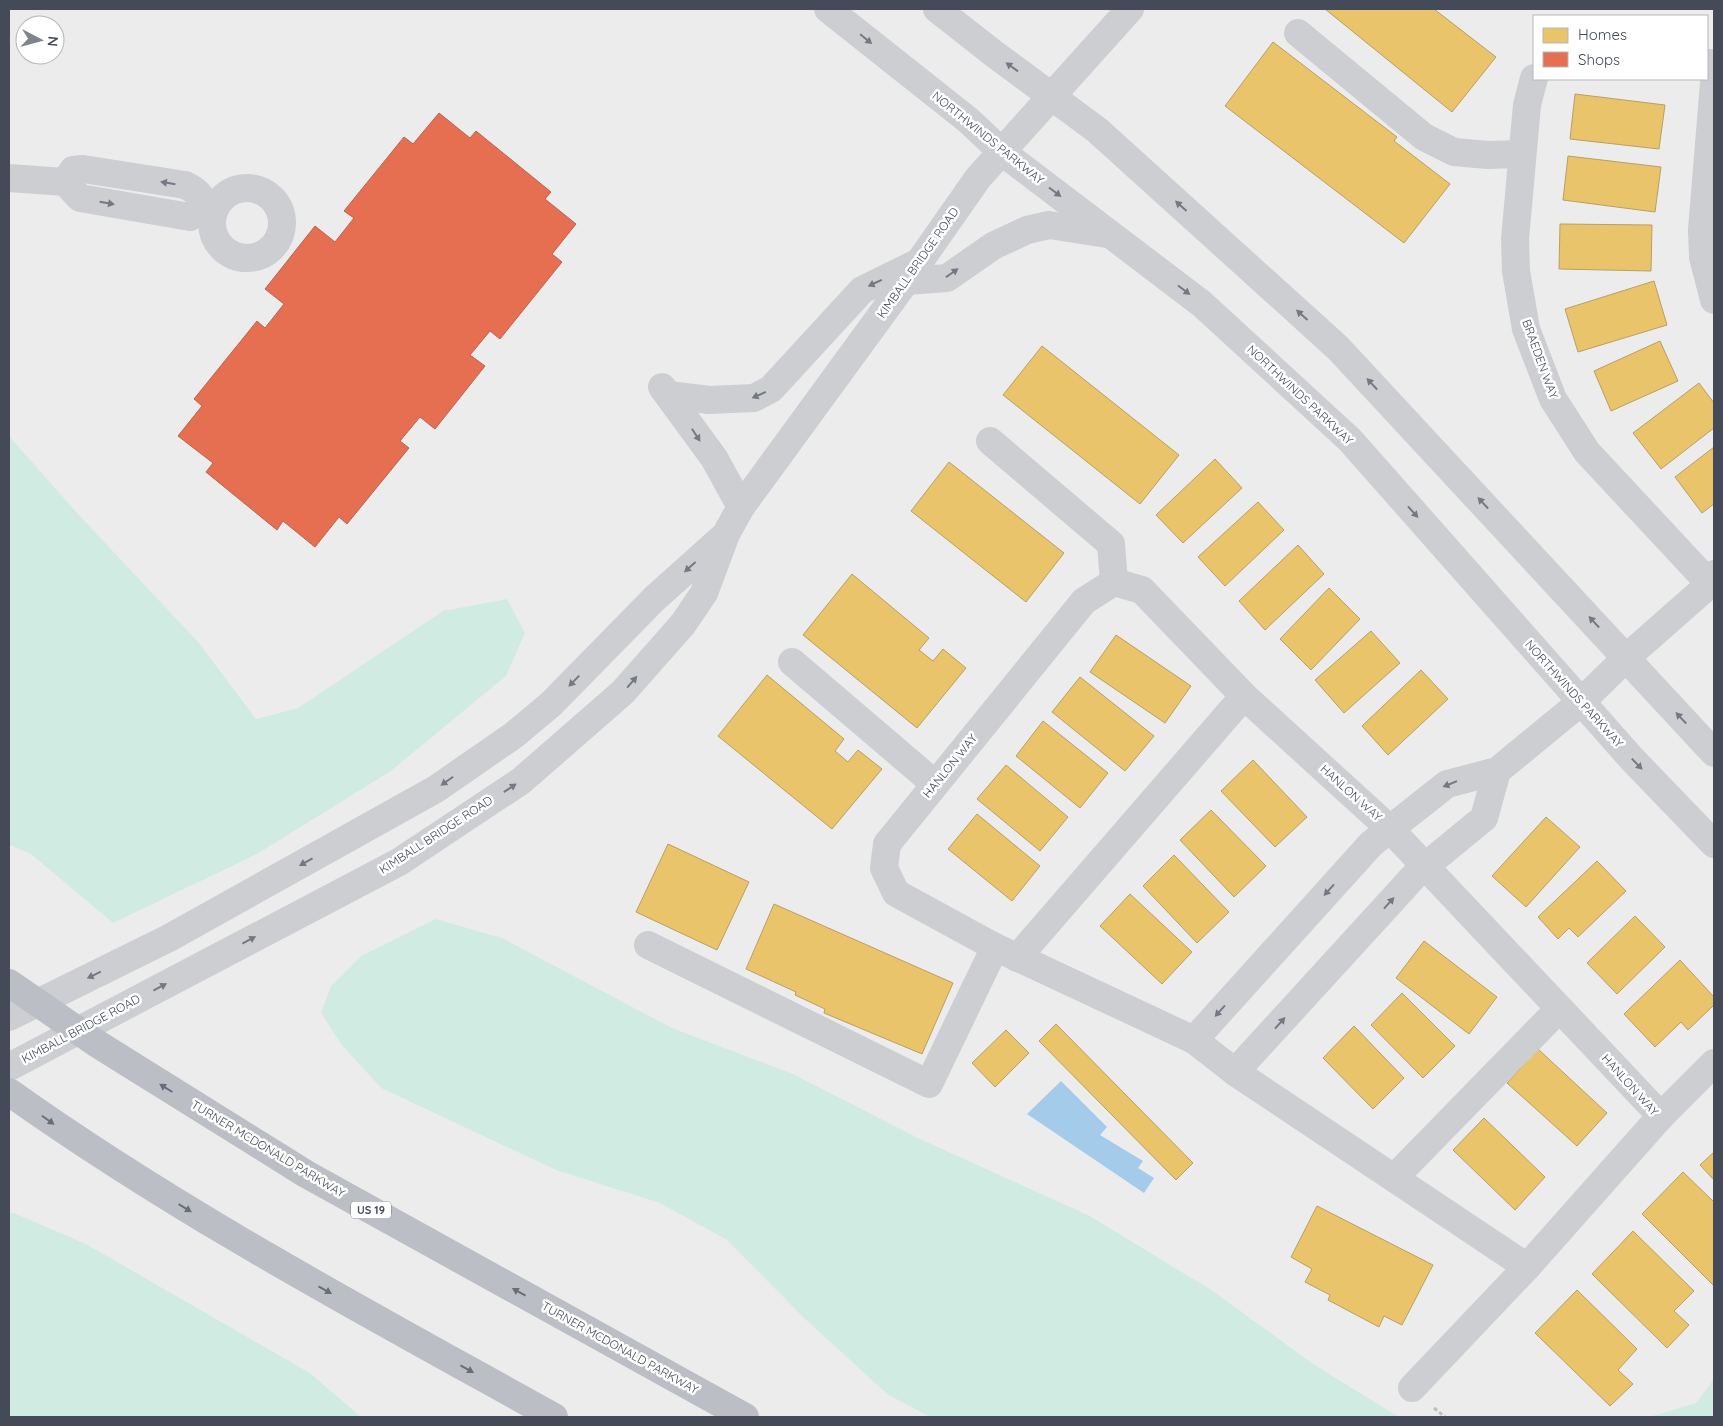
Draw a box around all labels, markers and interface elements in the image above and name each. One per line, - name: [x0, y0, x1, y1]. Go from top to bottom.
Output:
- north arrow: [15, 15, 65, 65]
- legend: [1533, 15, 1708, 80]
- text: Homes: [1578, 25, 1627, 44]
- one-way arrow: [859, 34, 872, 45]
- text: N: [43, 35, 62, 47]
- text: Shops: [1578, 50, 1620, 69]
- one-way arrow: [1006, 63, 1019, 73]
- street label: NORTHWINDS PARKWAY: [929, 88, 1047, 188]
- one-way arrow: [160, 178, 176, 186]
- one-way arrow: [1048, 187, 1061, 198]
- one-way arrow: [99, 199, 115, 207]
- one-way arrow: [1176, 200, 1188, 212]
- street label: KIMBALL BRIDGE ROAD: [874, 204, 962, 321]
- one-way arrow: [946, 268, 959, 278]
- one-way arrow: [868, 280, 882, 288]
- one-way arrow: [1177, 285, 1190, 296]
- one-way arrow: [1296, 309, 1308, 321]
- street label: BRAEDEN WAY: [1519, 317, 1562, 401]
- street label: NORTHWINDS PARKWAY: [1244, 342, 1357, 448]
- one-way arrow: [1366, 379, 1378, 391]
- one-way arrow: [752, 391, 766, 399]
- one-way arrow: [691, 429, 701, 442]
- one-way arrow: [1477, 498, 1489, 510]
- one-way arrow: [1407, 506, 1419, 518]
- one-way arrow: [684, 561, 696, 573]
- one-way arrow: [1588, 616, 1600, 628]
- street label: NORTHWINDS PARKWAY: [1522, 637, 1627, 751]
- one-way arrow: [568, 675, 580, 687]
- one-way arrow: [626, 676, 638, 688]
- one-way arrow: [1675, 712, 1687, 724]
- street label: HANLON WAY: [919, 730, 980, 801]
- one-way arrow: [1631, 758, 1643, 770]
- street label: HANLON WAY: [1317, 761, 1386, 824]
- one-way arrow: [440, 776, 454, 786]
- one-way arrow: [1442, 780, 1457, 788]
- one-way arrow: [503, 783, 516, 793]
- street label: KIMBALL BRIDGE ROAD: [376, 792, 495, 877]
- one-way arrow: [299, 857, 312, 866]
- one-way arrow: [1323, 884, 1335, 896]
- one-way arrow: [1384, 896, 1395, 909]
- one-way arrow: [241, 936, 256, 944]
- one-way arrow: [87, 971, 101, 979]
- one-way arrow: [154, 983, 167, 992]
- street label: KIMBALL BRIDGE ROAD: [19, 991, 143, 1066]
- one-way arrow: [1214, 1004, 1226, 1016]
- one-way arrow: [1274, 1017, 1286, 1029]
- street label: HANLON WAY: [1599, 1051, 1662, 1119]
- one-way arrow: [160, 1083, 173, 1092]
- street label: TURNER MCDONALD PARKWAY: [189, 1097, 348, 1201]
- one-way arrow: [42, 1115, 55, 1125]
- road number: US 19: [351, 1202, 391, 1218]
- one-way arrow: [178, 1204, 191, 1213]
- one-way arrow: [319, 1285, 332, 1294]
- one-way arrow: [512, 1288, 525, 1297]
- street label: TURNER MCDONALD PARKWAY: [539, 1298, 701, 1397]
- one-way arrow: [460, 1365, 475, 1373]

